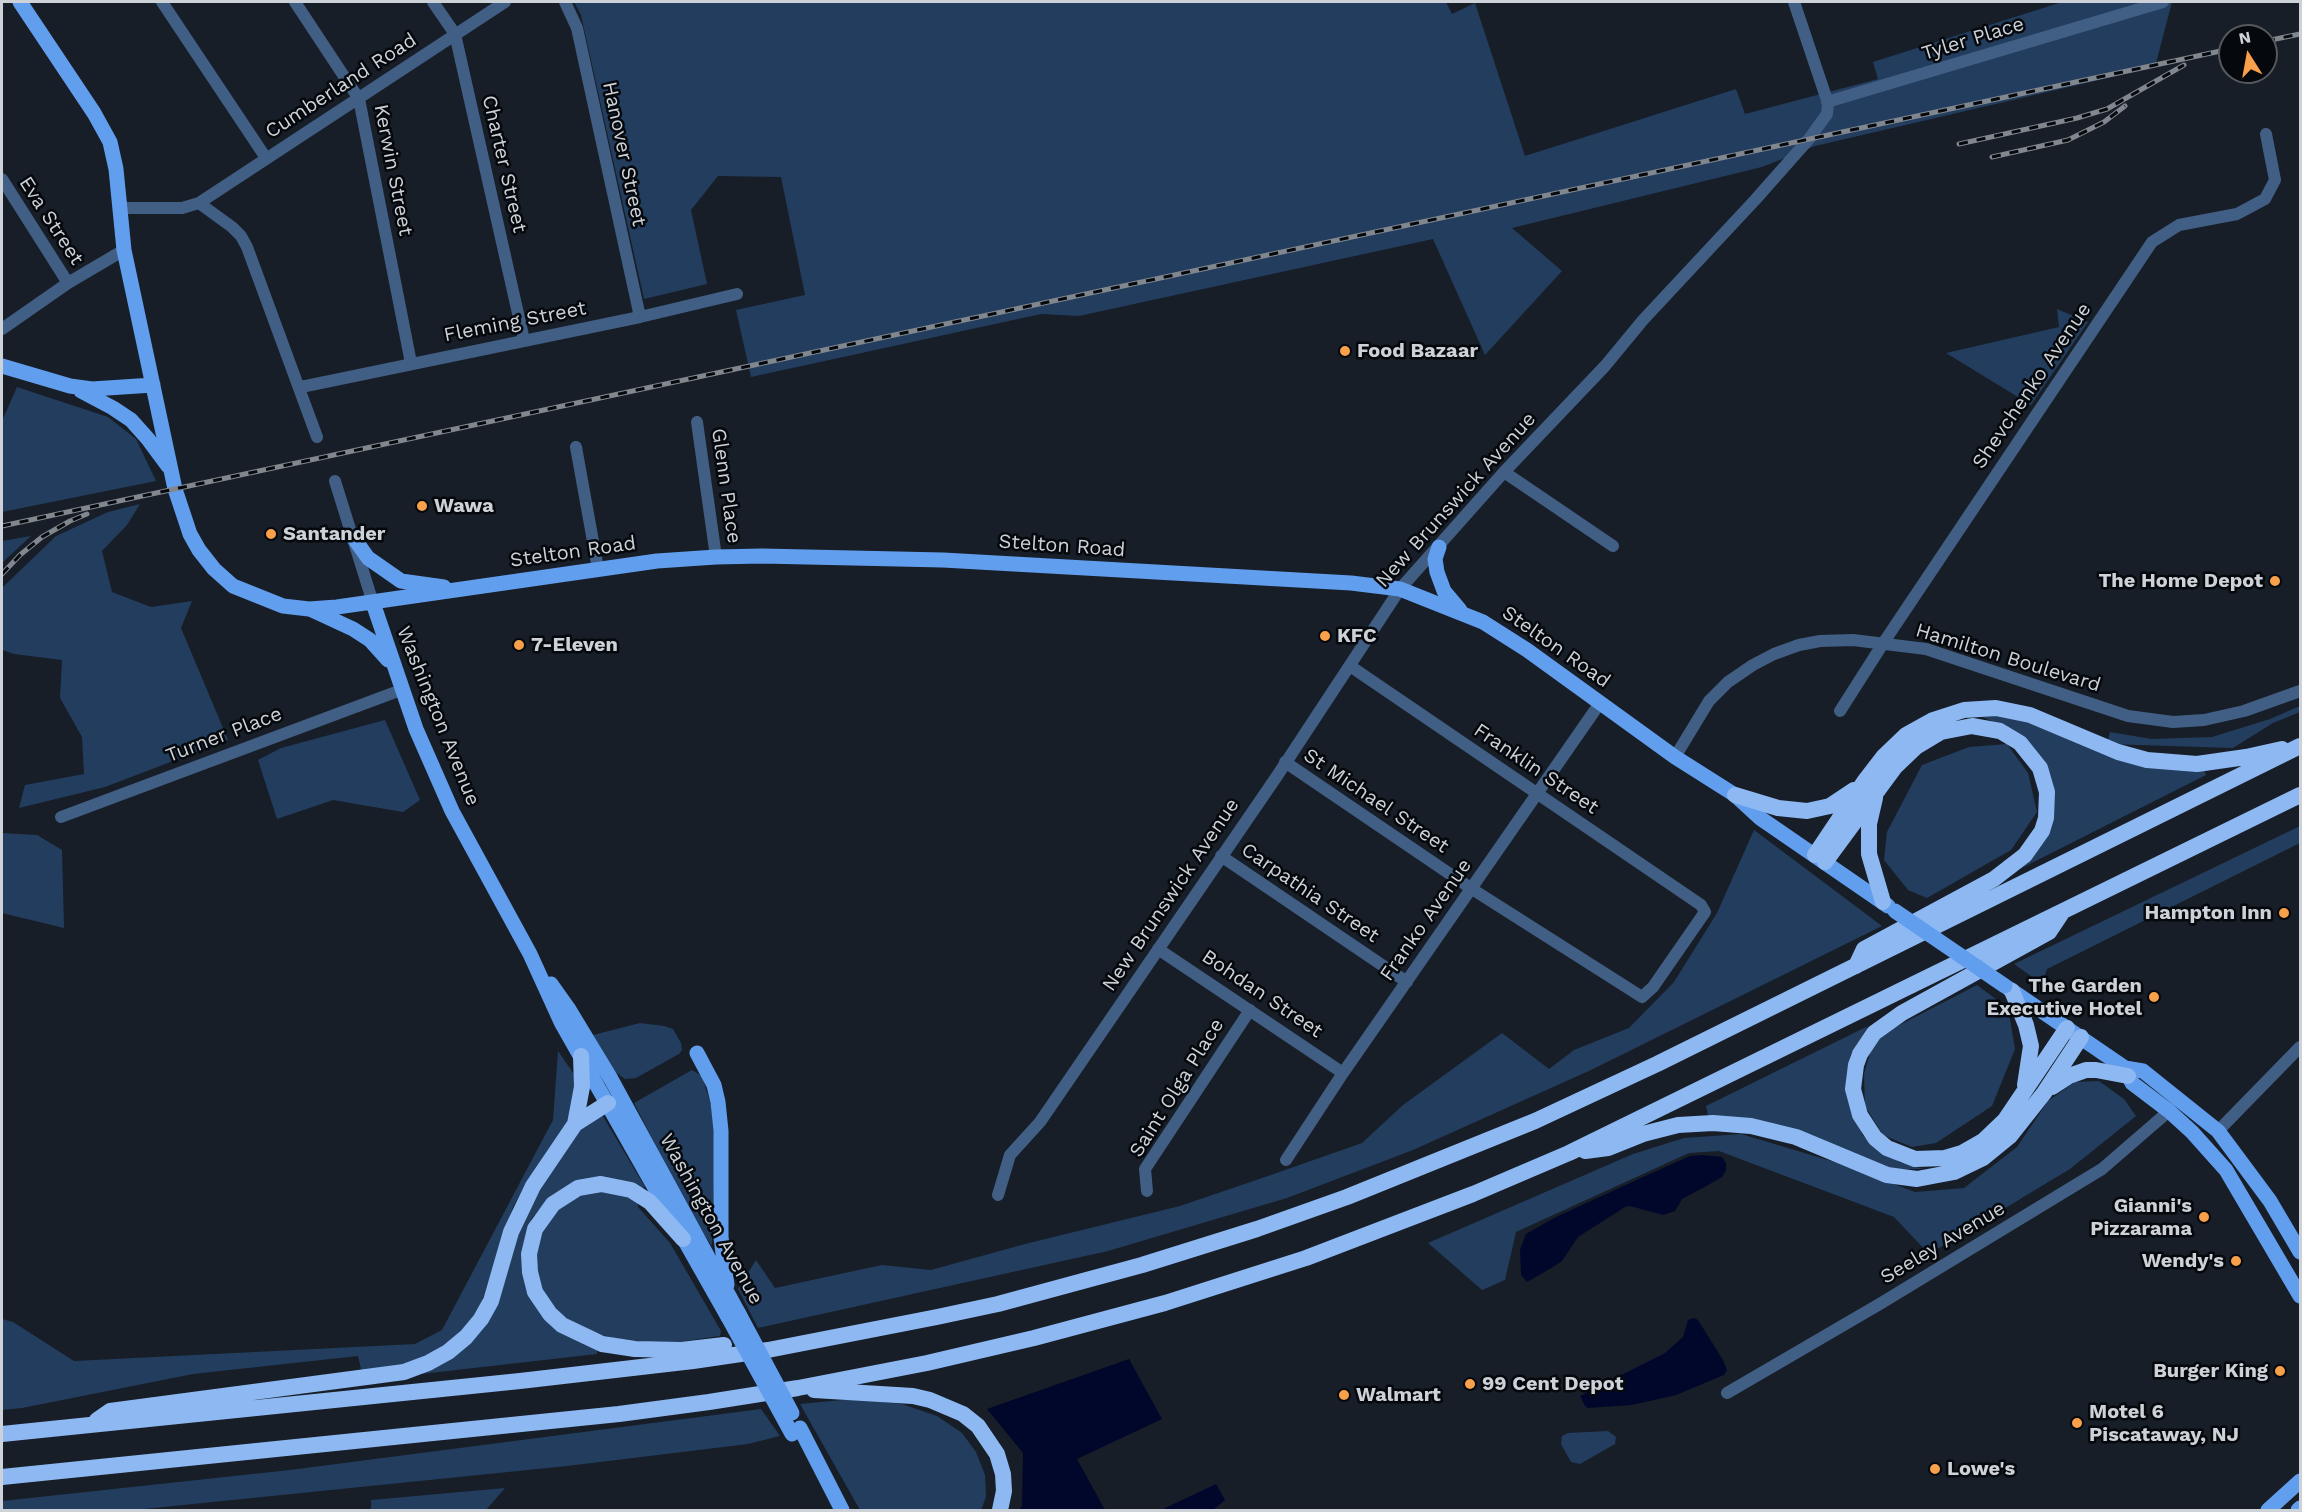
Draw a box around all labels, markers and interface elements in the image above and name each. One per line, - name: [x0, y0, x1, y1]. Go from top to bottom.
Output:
- street label: Tyler Place: [1919, 12, 2027, 66]
- north arrow: [2218, 24, 2278, 84]
- text: N: [2237, 27, 2252, 48]
- street label: Cumberland Road: [261, 28, 421, 144]
- street label: Hanover Street: [597, 79, 651, 229]
- street label: Charter Street: [477, 93, 531, 235]
- street label: Kerwin Street: [368, 102, 418, 238]
- street label: Eva Street: [14, 172, 88, 270]
- street label: Fleming Street: [442, 296, 588, 348]
- street label: Shevchenko Avenue: [1968, 299, 2096, 473]
- place label: Food Bazaar: [1357, 339, 1478, 363]
- marker: Food Bazaar: [1338, 344, 1352, 358]
- street label: New Brunswick Avenue: [1371, 407, 1541, 593]
- street label: Glenn Place: [706, 427, 746, 545]
- place label: Wawa: [434, 494, 494, 518]
- marker: Wawa: [415, 499, 429, 513]
- place label: Santander: [283, 522, 385, 546]
- marker: Santander: [264, 527, 278, 541]
- street label: Stelton Road: [998, 530, 1126, 562]
- street label: Stelton Road: [509, 531, 637, 573]
- place label: The Home Depot: [2098, 569, 2263, 593]
- marker: The Home Depot: [2268, 574, 2282, 588]
- street label: Stelton Road: [1497, 601, 1615, 693]
- street label: Hamilton Boulevard: [1913, 618, 2103, 698]
- street label: Washington Avenue: [391, 623, 485, 809]
- place label: KFC: [1337, 624, 1377, 648]
- marker: KFC: [1318, 629, 1332, 643]
- place label: 7-Eleven: [531, 633, 618, 657]
- marker: 7-Eleven: [512, 638, 526, 652]
- street label: Turner Place: [162, 702, 286, 768]
- street label: Franklin Street: [1469, 718, 1603, 820]
- street label: St Michael Street: [1299, 744, 1453, 858]
- street label: New Brunswick Avenue: [1097, 794, 1245, 996]
- street label: Carpathia Street: [1237, 838, 1383, 948]
- street label: Franko Avenue: [1375, 854, 1477, 986]
- place label: Hampton Inn: [2144, 901, 2272, 925]
- marker: Hampton Inn: [2277, 906, 2291, 920]
- street label: Bohdan Street: [1197, 945, 1327, 1043]
- place label: The Garden Executive Hotel: [1986, 974, 2142, 1021]
- marker: The Garden Executive Hotel: [2147, 990, 2161, 1004]
- street label: Saint Olga Place: [1125, 1014, 1229, 1162]
- street label: Washington Avenue: [654, 1130, 768, 1308]
- place label: Gianni's Pizzarama: [2090, 1194, 2192, 1241]
- street label: Seeley Avenue: [1876, 1196, 2010, 1290]
- marker: Gianni's Pizzarama: [2197, 1210, 2211, 1224]
- place label: Wendy's: [2142, 1249, 2224, 1273]
- marker: Wendy's: [2229, 1254, 2243, 1268]
- place label: Burger King: [2153, 1359, 2268, 1383]
- marker: Burger King: [2273, 1364, 2287, 1378]
- place label: 99 Cent Depot: [1482, 1372, 1623, 1396]
- marker: 99 Cent Depot: [1463, 1377, 1477, 1391]
- place label: Walmart: [1356, 1383, 1441, 1407]
- marker: Walmart: [1337, 1388, 1351, 1402]
- place label: Motel 6 Piscataway, NJ: [2089, 1400, 2239, 1447]
- marker: Motel 6 Piscataway, NJ: [2070, 1416, 2084, 1430]
- place label: Lowe's: [1947, 1457, 2015, 1481]
- marker: Lowe's: [1928, 1462, 1942, 1476]

